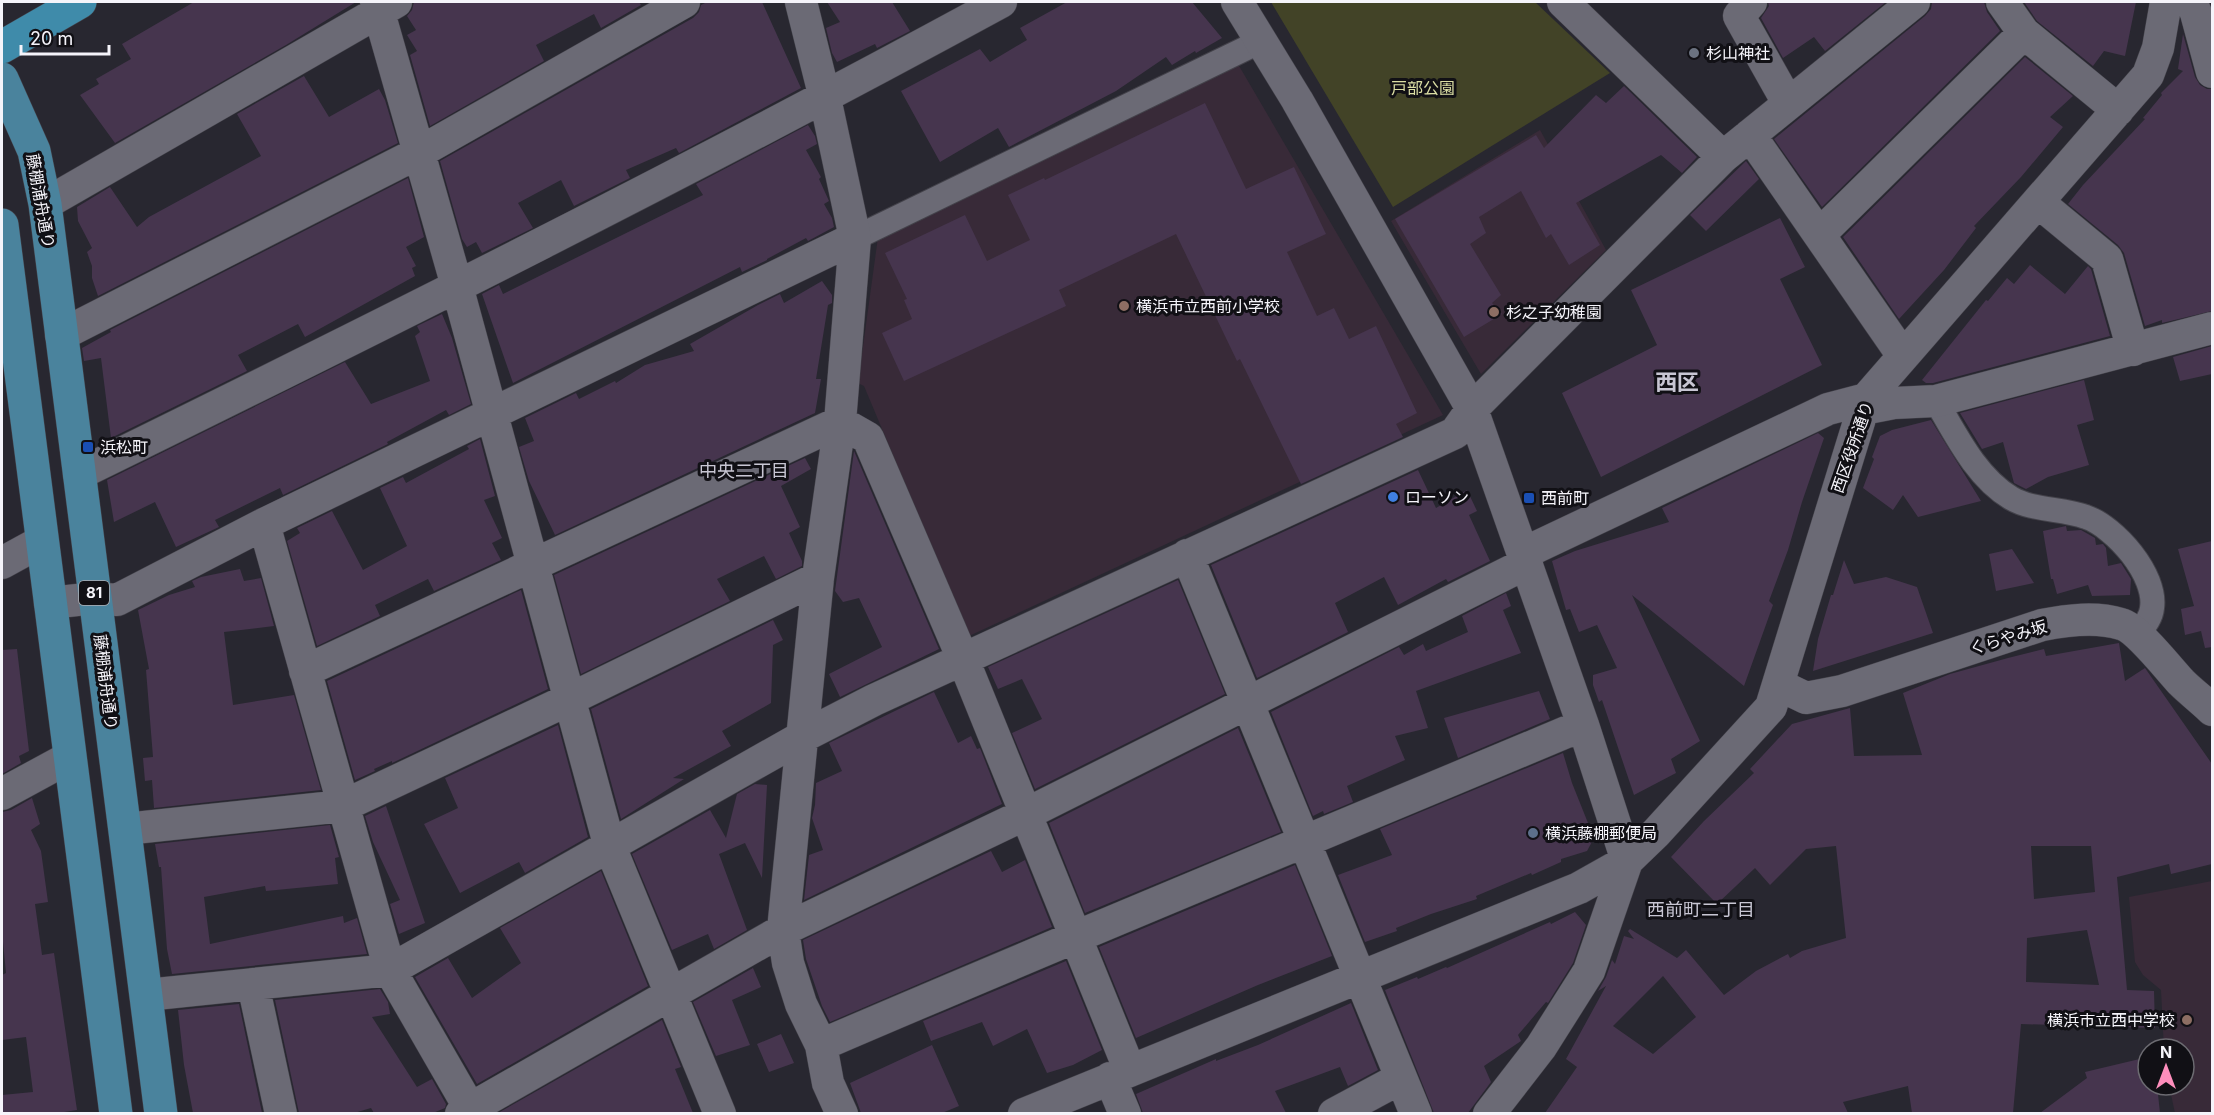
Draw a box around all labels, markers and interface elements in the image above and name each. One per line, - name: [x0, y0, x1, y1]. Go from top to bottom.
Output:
- scale bar: [21, 18, 110, 56]
- text: 20 m: [30, 28, 73, 49]
- place label: 杉山神社: [1706, 43, 1770, 63]
- marker: 杉山神社: [1687, 46, 1701, 60]
- park label: 戸部公園: [1391, 78, 1455, 98]
- street label: 藤棚浦舟通り: [23, 152, 59, 250]
- place label: 横浜市立西前小学校: [1136, 296, 1280, 316]
- marker: 横浜市立西前小学校: [1117, 299, 1131, 313]
- place label: 杉之子幼稚園: [1506, 302, 1602, 322]
- marker: 杉之子幼稚園: [1487, 305, 1501, 319]
- district label: 西区: [1655, 369, 1699, 395]
- street label: 西区役所通り: [1827, 398, 1877, 496]
- place label: 浜松町: [100, 437, 148, 457]
- marker: 浜松町: [81, 440, 95, 454]
- district label: 中央二丁目: [699, 460, 789, 481]
- place label: ローソン: [1405, 487, 1469, 507]
- place label: 西前町: [1541, 488, 1589, 508]
- marker: ローソン: [1386, 490, 1400, 504]
- marker: 西前町: [1522, 491, 1536, 505]
- road number: 81: [79, 581, 109, 605]
- street label: くらやみ坂: [1967, 616, 2049, 658]
- street label: 藤棚浦舟通り: [90, 633, 122, 731]
- place label: 横浜藤棚郵便局: [1545, 823, 1657, 843]
- marker: 横浜藤棚郵便局: [1526, 826, 1540, 840]
- district label: 西前町二丁目: [1647, 899, 1755, 920]
- place label: 横浜市立西中学校: [2047, 1010, 2175, 1030]
- marker: 横浜市立西中学校: [2180, 1013, 2194, 1027]
- north arrow: [2136, 1037, 2196, 1097]
- text: N: [2160, 1042, 2172, 1062]

